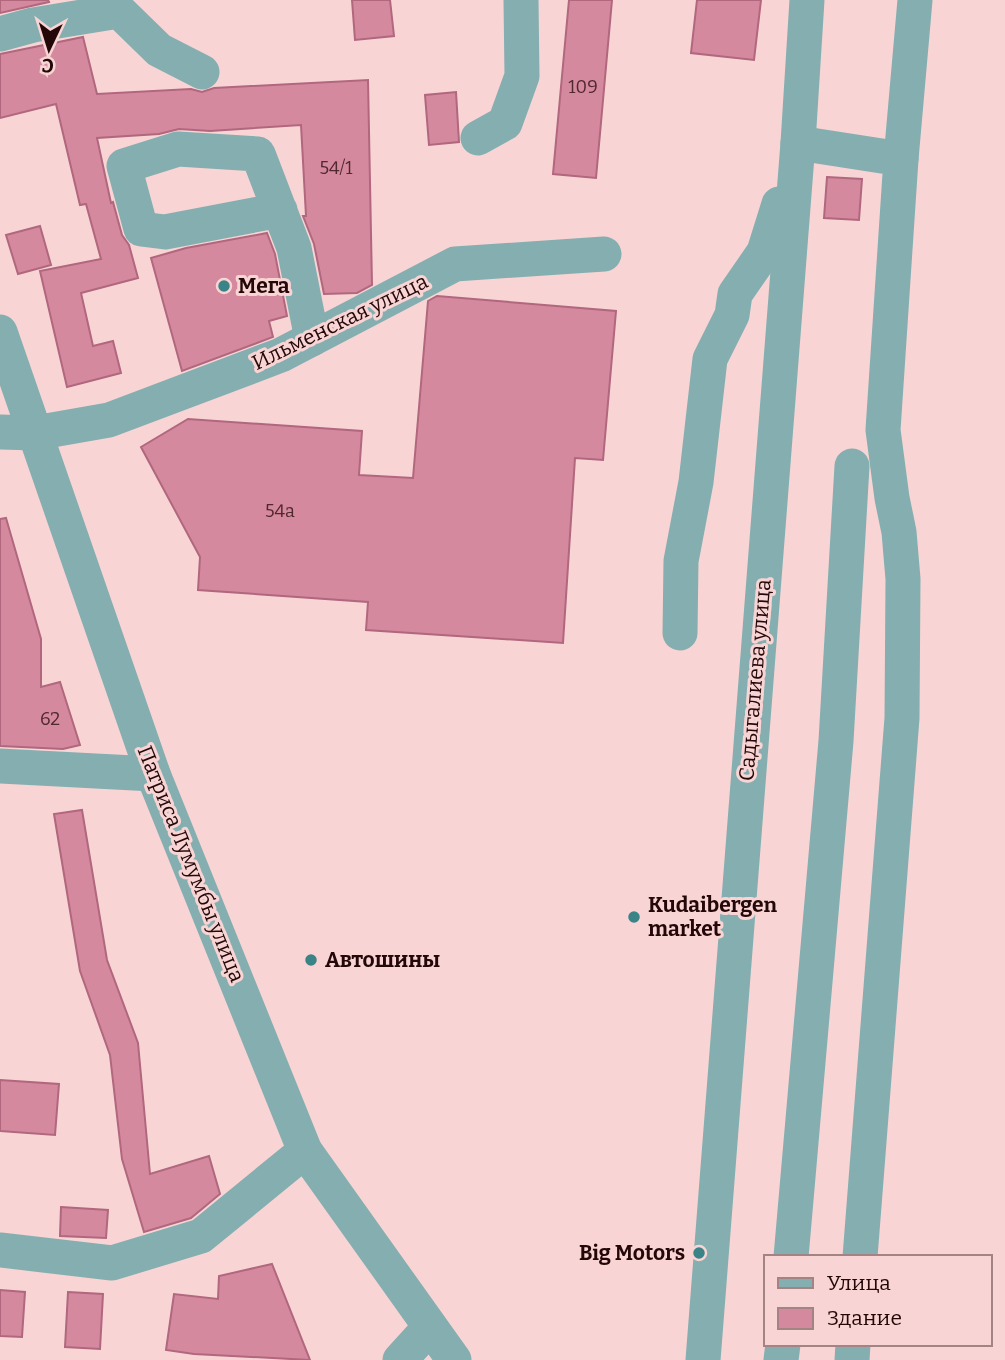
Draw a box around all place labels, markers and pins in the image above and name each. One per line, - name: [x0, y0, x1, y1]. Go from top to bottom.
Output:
- place label: Мега: [238, 273, 290, 299]
- marker: Мега: [216, 278, 232, 294]
- place label: Kudaibergen market: [648, 892, 777, 942]
- marker: Kudaibergen market: [626, 909, 642, 925]
- place label: Автошины: [325, 947, 440, 973]
- marker: Автошины: [303, 952, 319, 968]
- place label: Big Motors: [579, 1240, 685, 1266]
- marker: Big Motors: [691, 1245, 707, 1261]

